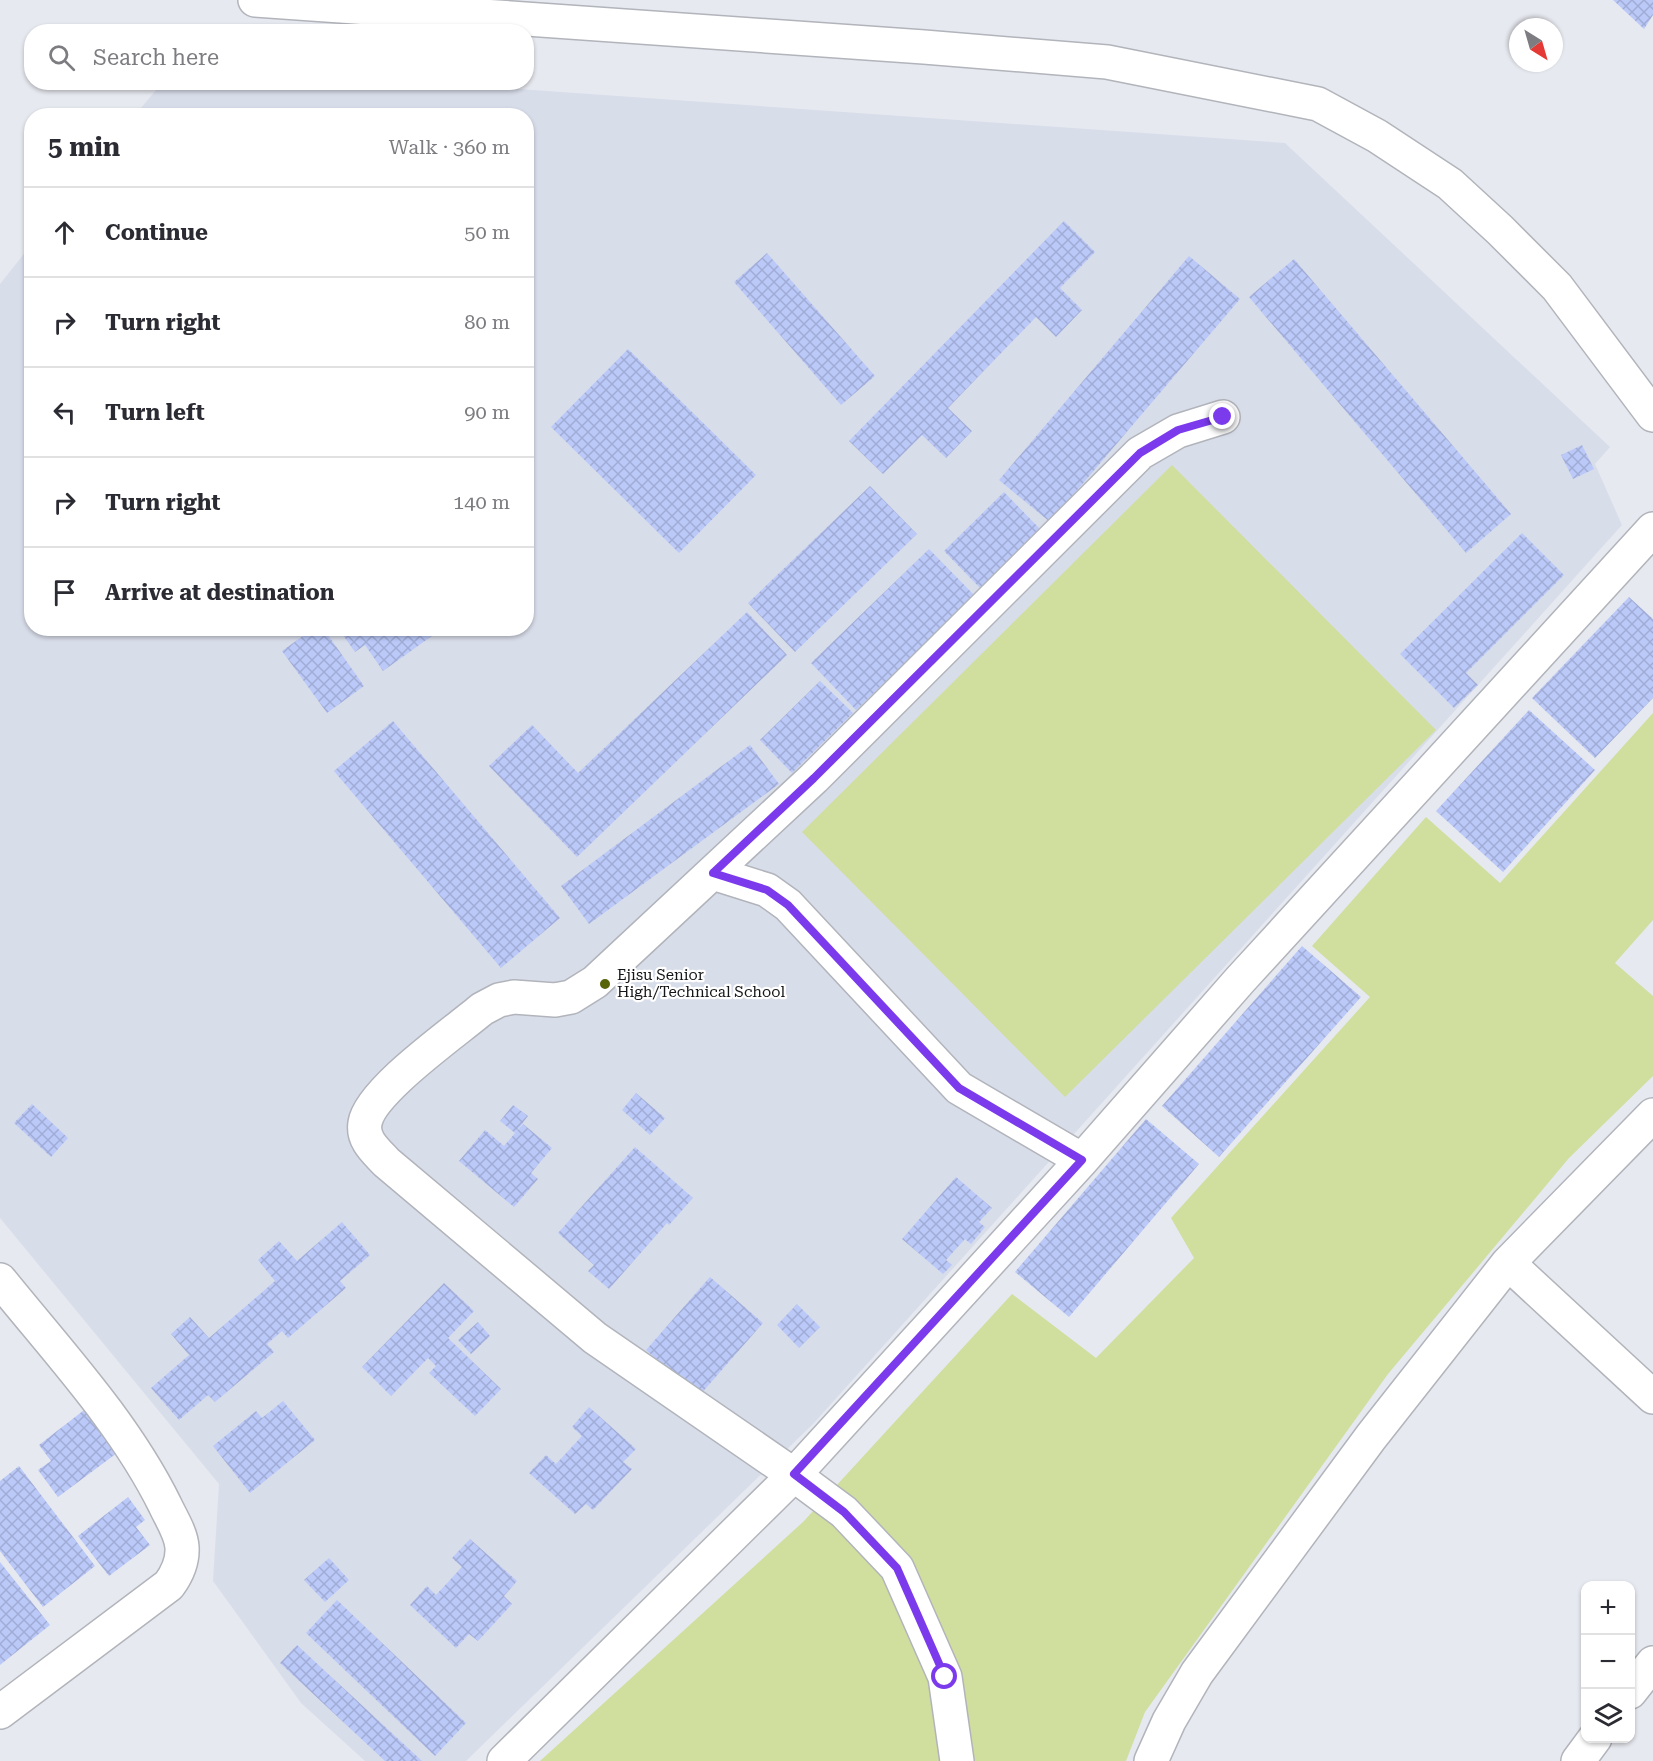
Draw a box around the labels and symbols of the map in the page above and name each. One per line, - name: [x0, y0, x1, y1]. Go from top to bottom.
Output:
- north arrow: [1509, 18, 1563, 72]
- route end: [1209, 403, 1235, 429]
- place label: Ejisu Senior High/Technical School: [617, 966, 785, 1001]
- marker: Ejisu Senior High/Technical School: [598, 977, 612, 991]
- route start: [931, 1663, 957, 1689]

